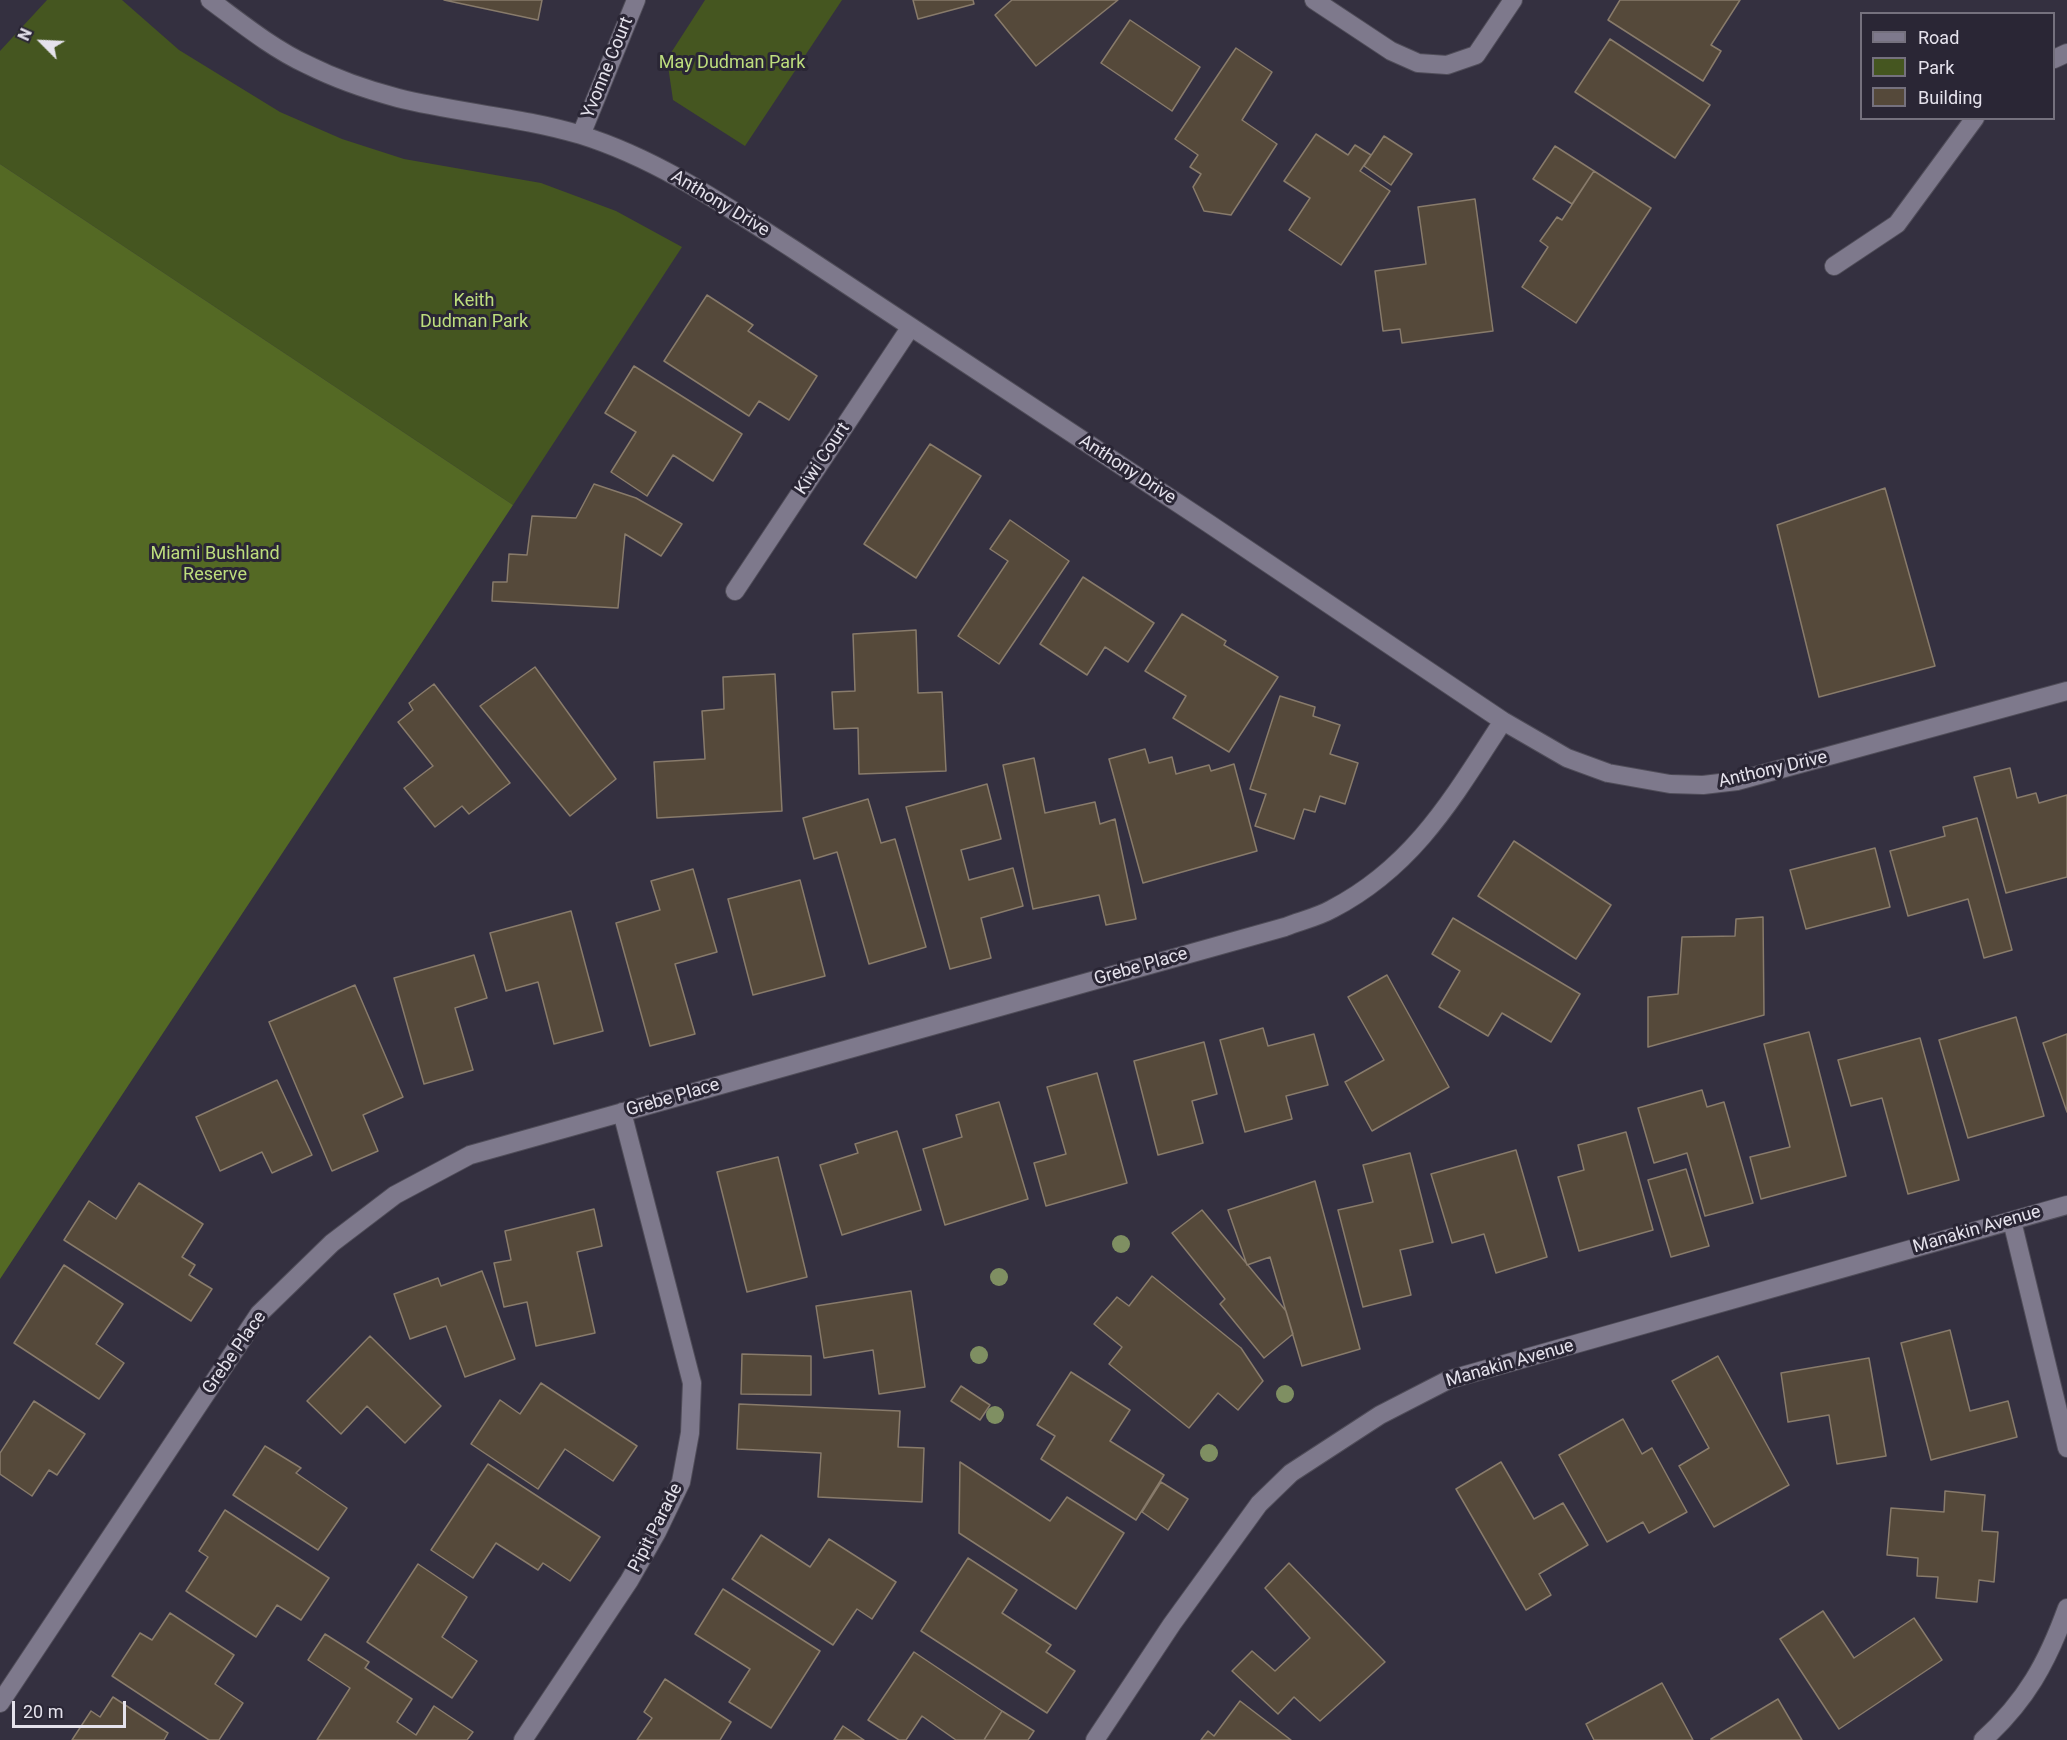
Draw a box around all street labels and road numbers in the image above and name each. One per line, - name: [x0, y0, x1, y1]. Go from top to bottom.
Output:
- street label: Yvonne Court: [578, 14, 638, 122]
- street label: Anthony Drive: [667, 166, 773, 242]
- street label: Kiwi Court: [791, 419, 855, 499]
- street label: Anthony Drive: [1075, 431, 1179, 509]
- street label: Anthony Drive: [1716, 747, 1830, 793]
- street label: Grebe Place: [1092, 943, 1190, 991]
- street label: Grebe Place: [624, 1074, 722, 1122]
- street label: Manakin Avenue: [1911, 1201, 2043, 1259]
- street label: Grebe Place: [199, 1307, 271, 1399]
- street label: Manakin Avenue: [1444, 1335, 1576, 1393]
- street label: Pipit Parade: [624, 1480, 688, 1576]

